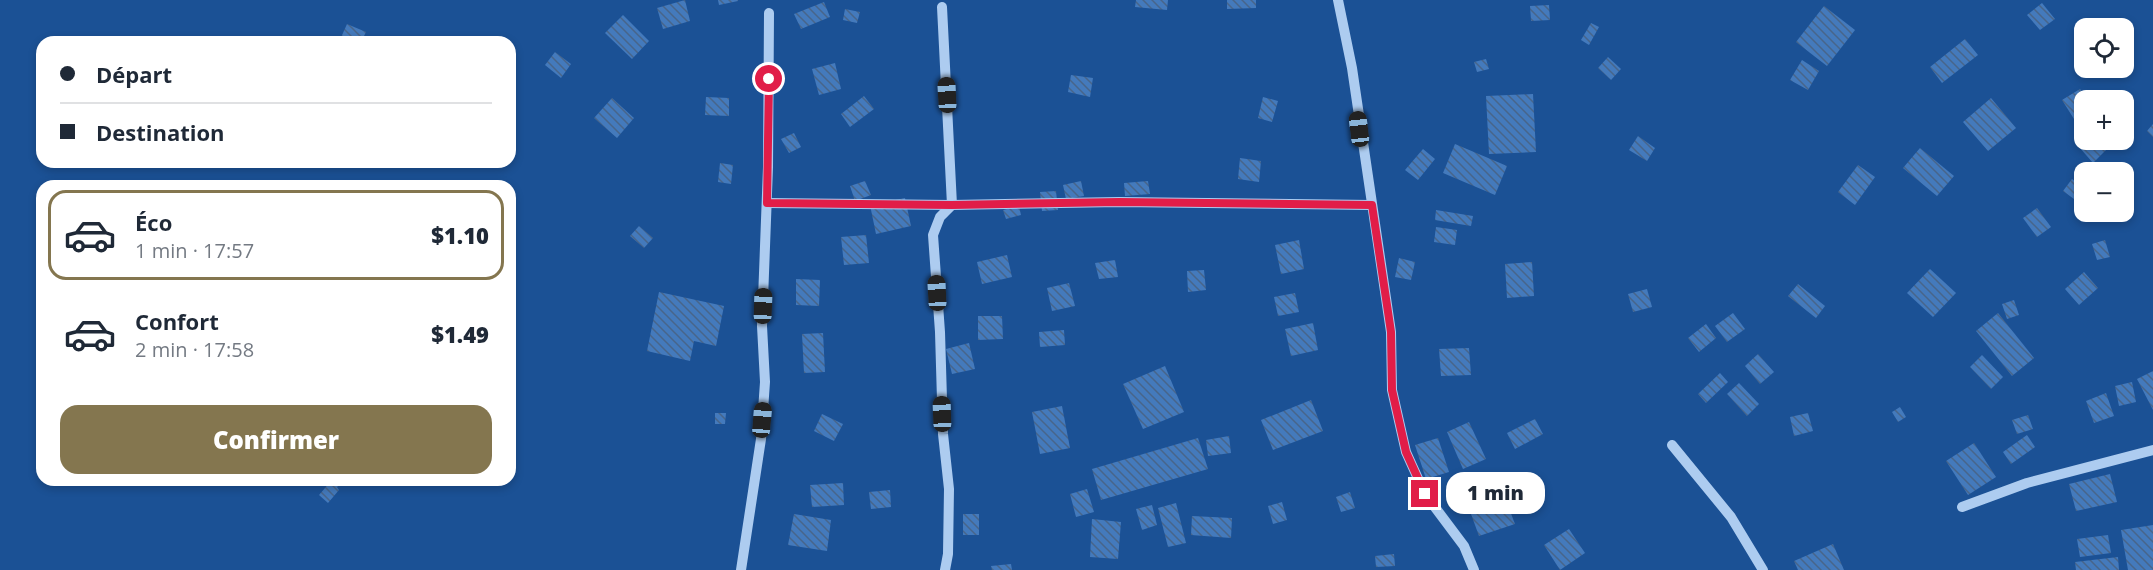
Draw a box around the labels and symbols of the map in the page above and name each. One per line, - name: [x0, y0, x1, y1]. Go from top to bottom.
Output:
- route start: [755, 65, 782, 92]
- car: [937, 77, 957, 113]
- car: [1348, 110, 1370, 148]
- car: [927, 275, 947, 311]
- car: [753, 288, 773, 324]
- car: [932, 396, 952, 432]
- car: [751, 401, 773, 439]
- callout: 1 min: [1446, 473, 1545, 515]
- route end: [1411, 480, 1438, 507]

